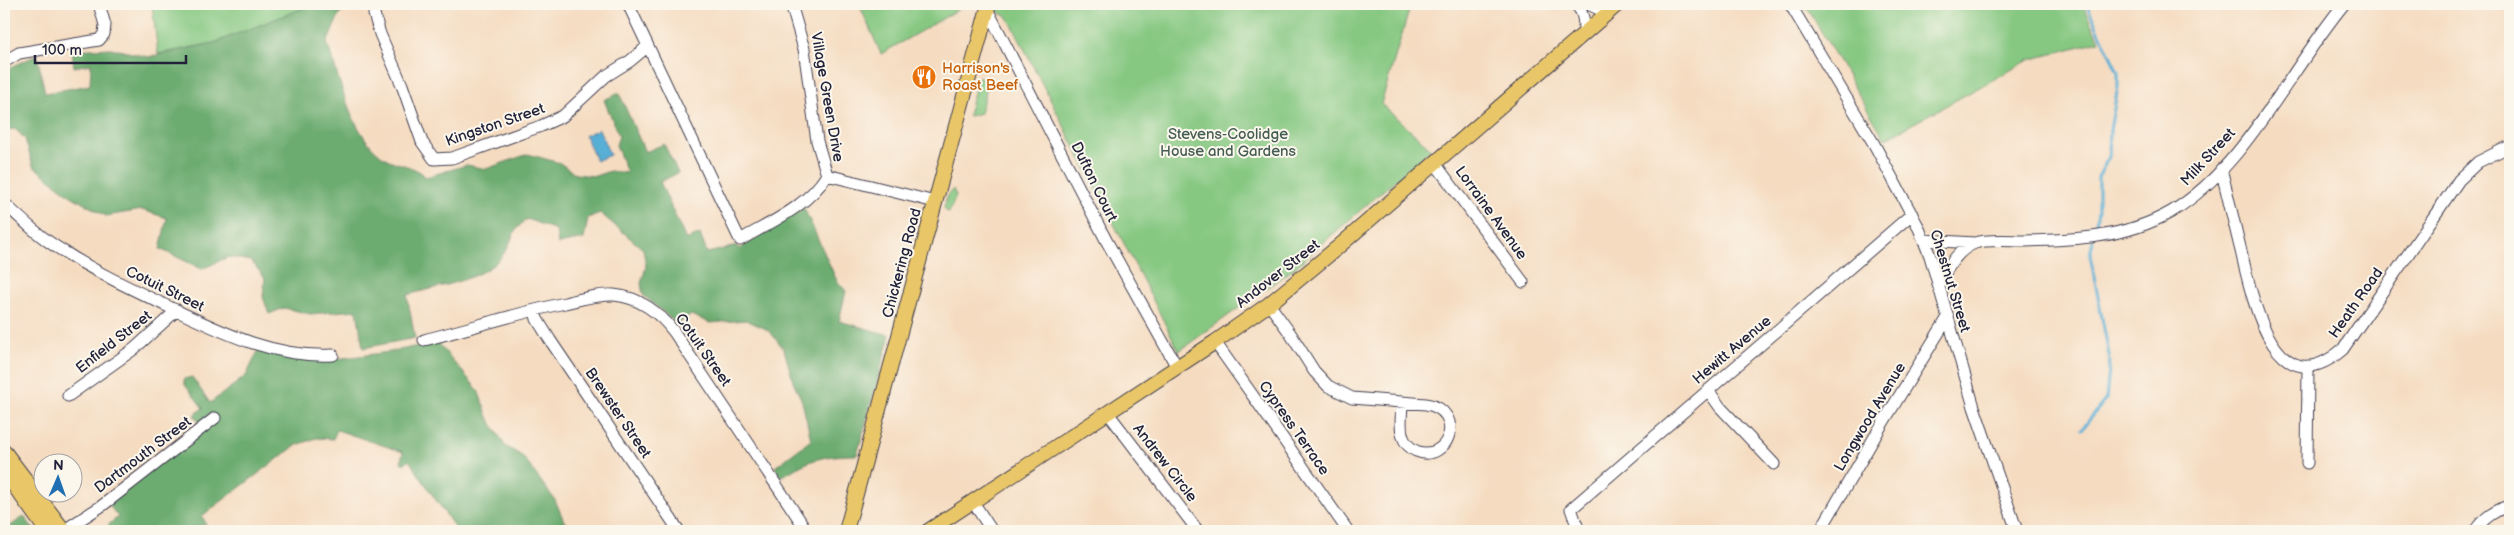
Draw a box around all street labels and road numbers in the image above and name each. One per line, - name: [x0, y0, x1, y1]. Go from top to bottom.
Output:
- street label: Village Green Drive: [806, 31, 848, 163]
- street label: Kingston Street: [443, 99, 548, 151]
- street label: Milk Street: [2176, 124, 2240, 190]
- street label: Dufton Court: [1066, 139, 1122, 225]
- street label: Lorraine Avenue: [1451, 163, 1531, 264]
- street label: Chickering Road: [878, 206, 926, 320]
- street label: Chestnut Street: [1925, 227, 1975, 335]
- street label: Andover Street: [1232, 235, 1324, 313]
- street label: Cotuit Street: [123, 262, 208, 316]
- street label: Heath Road: [2325, 264, 2387, 342]
- street label: Enfield Street: [72, 306, 156, 378]
- street label: Cotuit Street: [671, 310, 735, 391]
- street label: Hewitt Avenue: [1689, 311, 1775, 388]
- street label: Longwood Avenue: [1830, 359, 1910, 475]
- street label: Brewster Street: [581, 364, 656, 462]
- street label: Cypress Terrace: [1254, 377, 1334, 479]
- street label: Dartmouth Street: [91, 412, 195, 498]
- street label: Andrew Circle: [1129, 420, 1201, 506]

